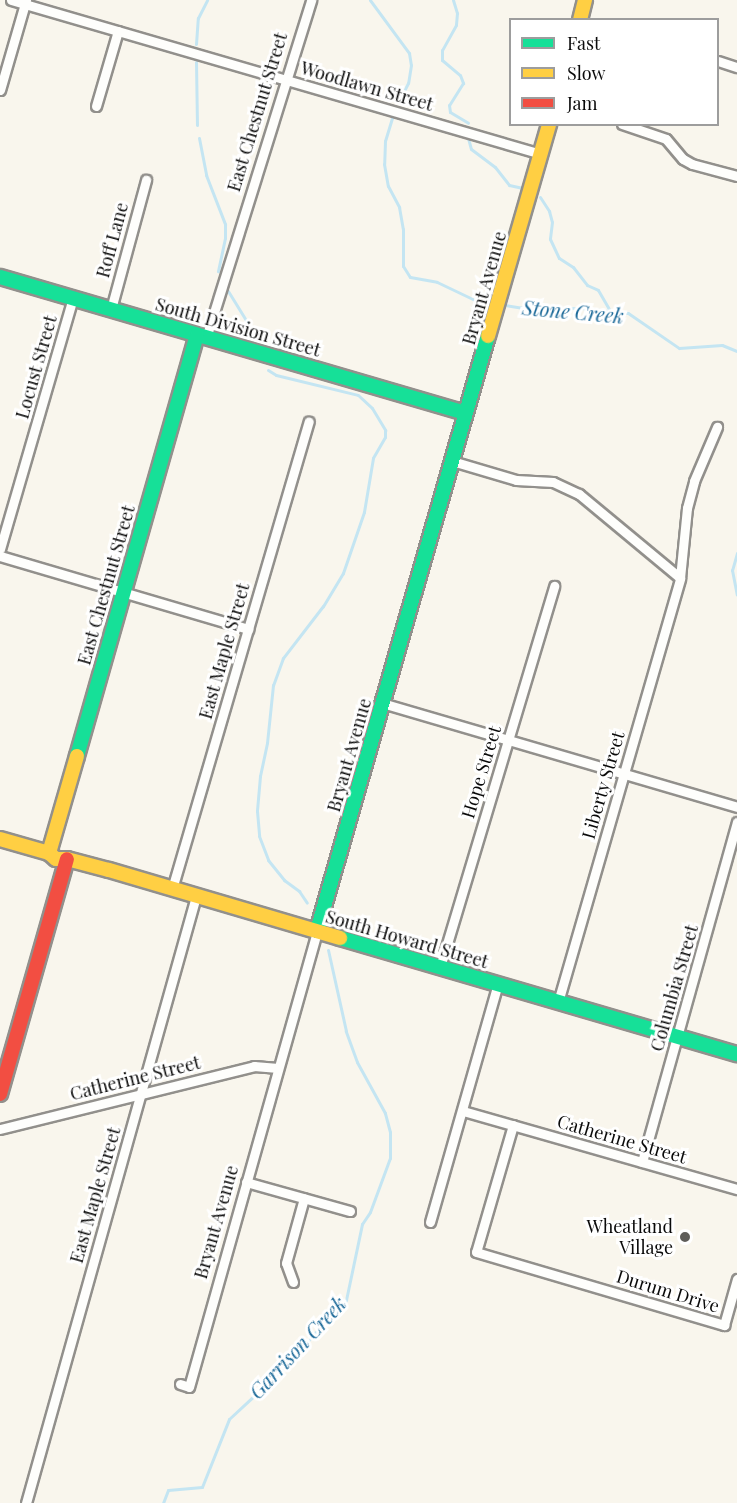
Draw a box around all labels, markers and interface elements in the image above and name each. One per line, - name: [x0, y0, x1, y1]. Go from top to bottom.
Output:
- legend: [509, 18, 719, 126]
- street label: East Chestnut Street: [222, 30, 292, 194]
- text: Fast: [567, 31, 600, 55]
- street label: Woodlawn Street: [298, 57, 436, 115]
- text: Slow: [567, 61, 605, 85]
- text: Jam: [567, 91, 597, 115]
- street label: Roff Lane: [92, 200, 132, 280]
- street label: Bryant Avenue: [457, 228, 511, 348]
- street label: South Division Street: [153, 293, 323, 361]
- water label: Stone Creek: [521, 295, 625, 327]
- street label: Locust Street: [11, 313, 61, 421]
- street label: East Chestnut Street: [73, 502, 139, 668]
- street label: East Maple Street: [194, 580, 254, 722]
- street label: Bryant Avenue: [322, 695, 376, 815]
- street label: Hope Street: [457, 723, 505, 821]
- street label: Liberty Street: [577, 728, 629, 842]
- street label: South Howard Street: [323, 905, 491, 973]
- street label: Columbia Street: [646, 922, 702, 1054]
- street label: Catherine Street: [68, 1051, 202, 1105]
- street label: Catherine Street: [555, 1110, 689, 1168]
- street label: East Maple Street: [65, 1124, 125, 1266]
- street label: Bryant Avenue: [189, 1162, 243, 1282]
- place label: Wheatland Village: [586, 1216, 673, 1258]
- marker: Wheatland Village: [678, 1230, 692, 1244]
- street label: Durum Drive: [614, 1265, 722, 1317]
- water label: Garrison Creek: [244, 1291, 350, 1403]

